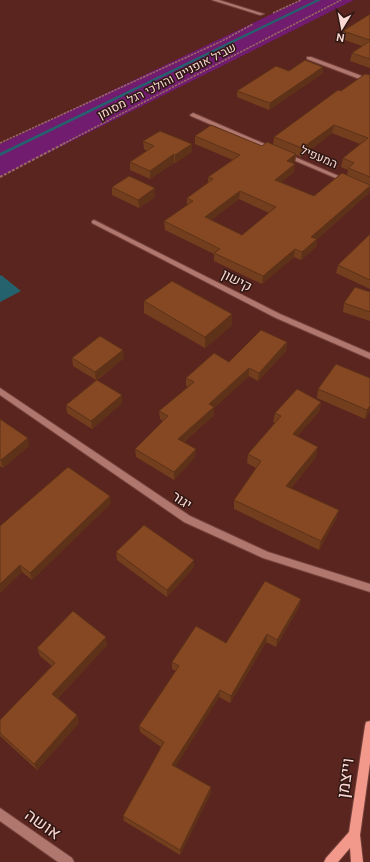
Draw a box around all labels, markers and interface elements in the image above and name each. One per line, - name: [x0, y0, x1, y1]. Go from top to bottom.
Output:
- north arrow: [322, 8, 362, 48]
- text: N: [335, 30, 345, 45]
- street label: שביל אופניים והולכי רגל מסומן: [95, 39, 239, 123]
- street label: המעפיל: [298, 142, 340, 172]
- street label: קישון: [219, 265, 255, 295]
- street label: יגור: [168, 487, 196, 513]
- street label: וייצמן: [331, 757, 359, 799]
- street label: אושה: [21, 804, 66, 844]

